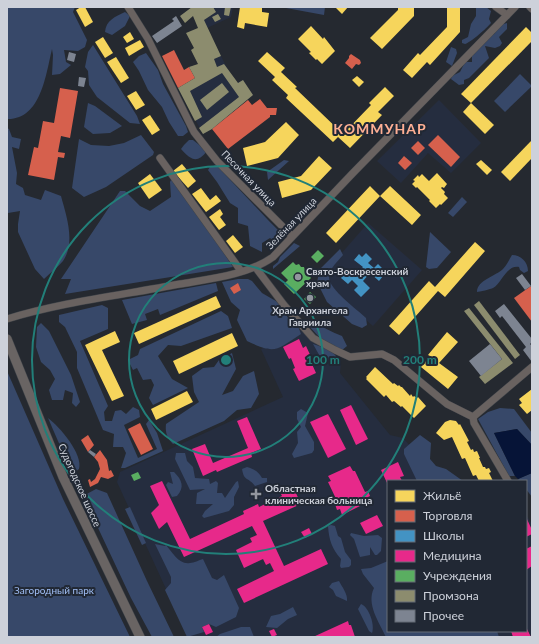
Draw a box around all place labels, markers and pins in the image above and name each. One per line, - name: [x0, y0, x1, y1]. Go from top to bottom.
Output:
- place label: Свято-Воскресенский храм: [306, 265, 408, 289]
- marker: Свято-Воскресенский храм: [293, 272, 303, 282]
- marker: Храм Архангела Гавриила: [305, 293, 315, 303]
- place label: Храм Архангела Гавриила: [272, 304, 348, 328]
- centre of rings: [219, 353, 233, 367]
- place label: Областная клиническая больница: [265, 482, 372, 506]
- marker: Областная клиническая больница: [250, 488, 262, 500]

